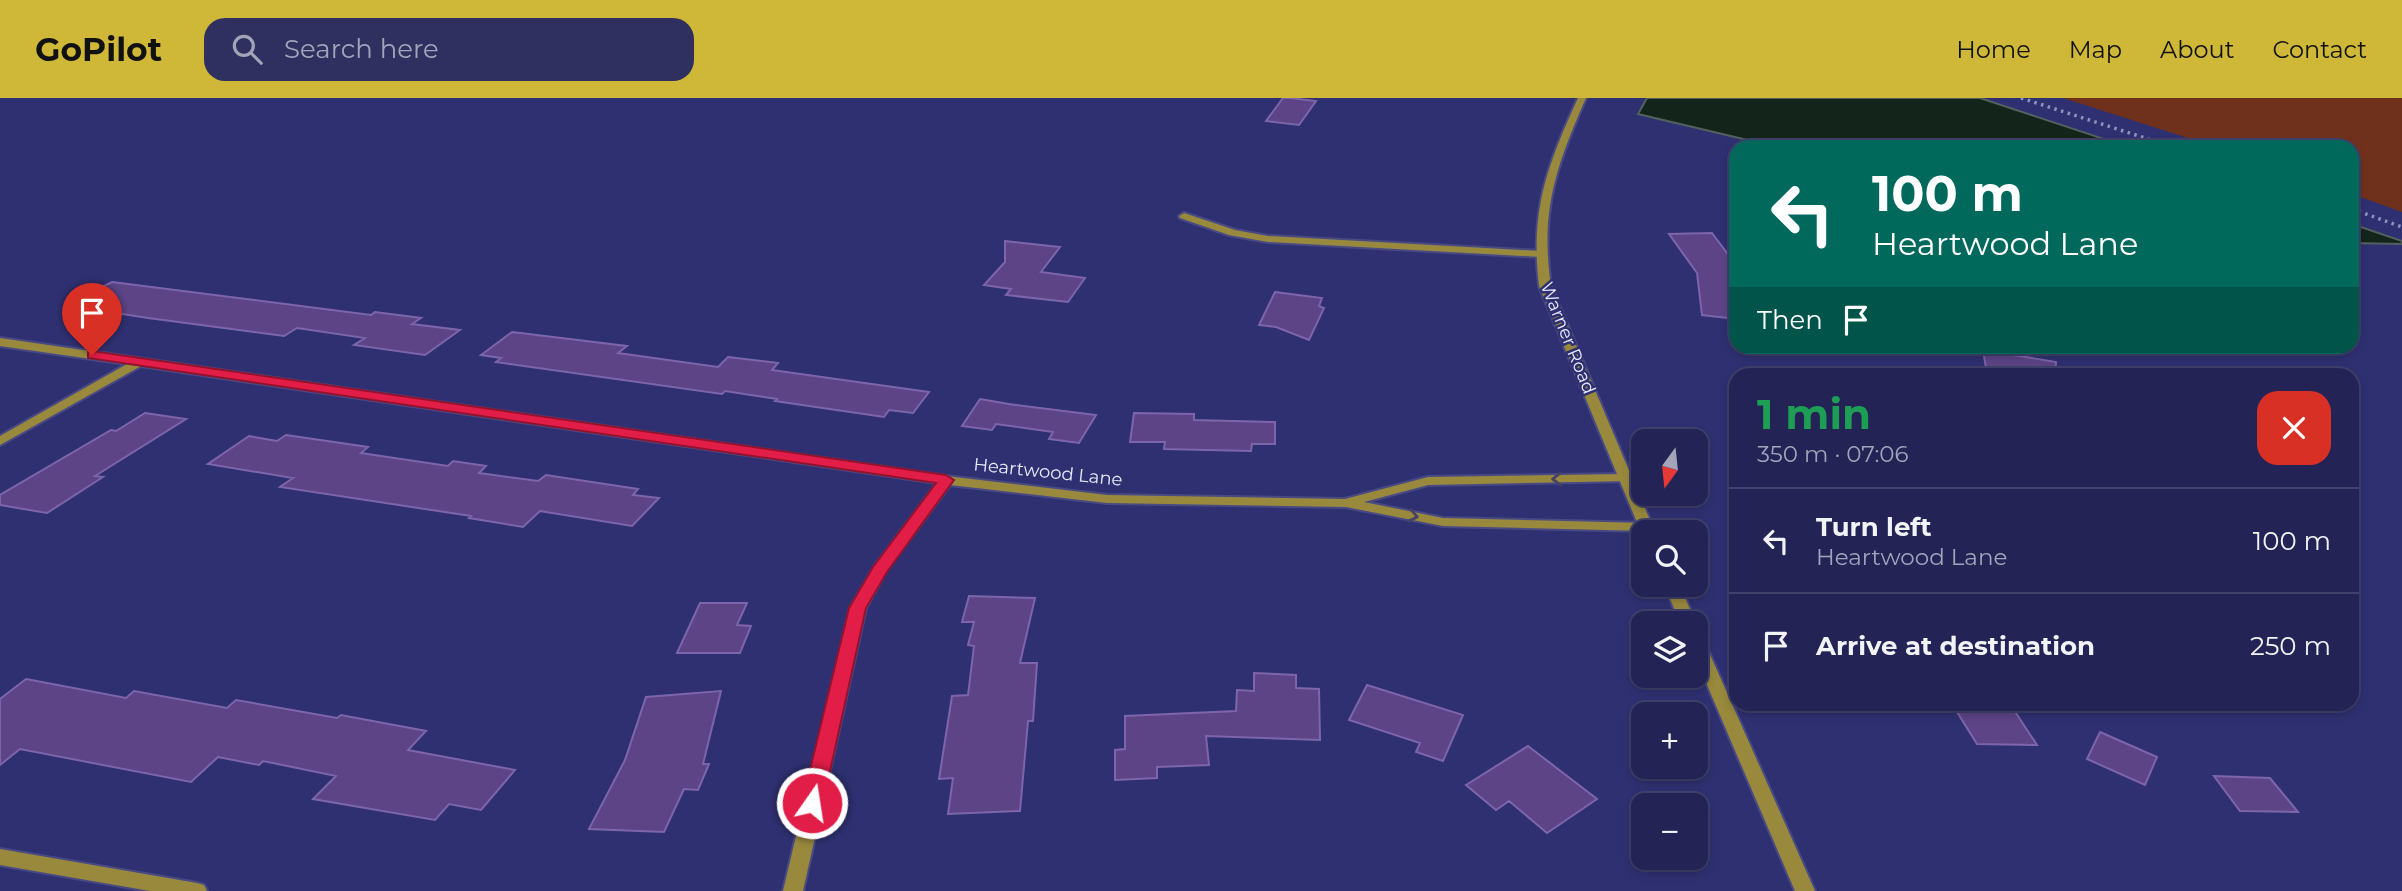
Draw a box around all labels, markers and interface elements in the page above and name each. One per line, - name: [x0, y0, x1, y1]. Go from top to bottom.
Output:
- search box: [204, 18, 694, 81]
- text: GoPilot: [35, 29, 162, 69]
- icon: search: [228, 30, 266, 68]
- text: Search here: [284, 33, 439, 65]
- text: Home: [1956, 35, 2031, 64]
- text: Map: [2069, 35, 2122, 64]
- text: About: [2160, 35, 2234, 64]
- text: Contact: [2272, 35, 2367, 64]
- text: 100 m: [1872, 164, 2023, 223]
- icon: left: [1757, 168, 1848, 259]
- text: Heartwood Lane: [1872, 224, 2138, 263]
- street label: Warner Road: [1536, 279, 1600, 397]
- pin: [62, 283, 122, 355]
- icon: arrive: [73, 294, 111, 332]
- icon: arrive: [1837, 301, 1875, 339]
- text: Then: [1757, 304, 1823, 336]
- text: 1 min: [1757, 388, 1871, 440]
- button: close: [2257, 391, 2331, 465]
- north arrow: [1631, 429, 1708, 506]
- map controls: [1631, 429, 1708, 870]
- text: 350 m · 07:06: [1757, 440, 1909, 468]
- street label: Heartwood Lane: [972, 453, 1124, 491]
- one-way arrow: [1551, 471, 1561, 487]
- one-way arrow: [1407, 508, 1419, 523]
- text: Turn left: [1816, 511, 1932, 543]
- button: search: [1631, 520, 1708, 597]
- icon: left: [1757, 522, 1795, 560]
- text: 100 m: [2253, 525, 2331, 557]
- text: Heartwood Lane: [1816, 543, 2007, 571]
- button: layers: [1631, 611, 1708, 688]
- icon: arrive: [1757, 627, 1795, 665]
- text: Arrive at destination: [1816, 630, 2095, 662]
- text: 250 m: [2250, 630, 2331, 662]
- button: +: [1631, 702, 1708, 779]
- position arrow: [775, 766, 849, 840]
- button: −: [1631, 793, 1708, 870]

